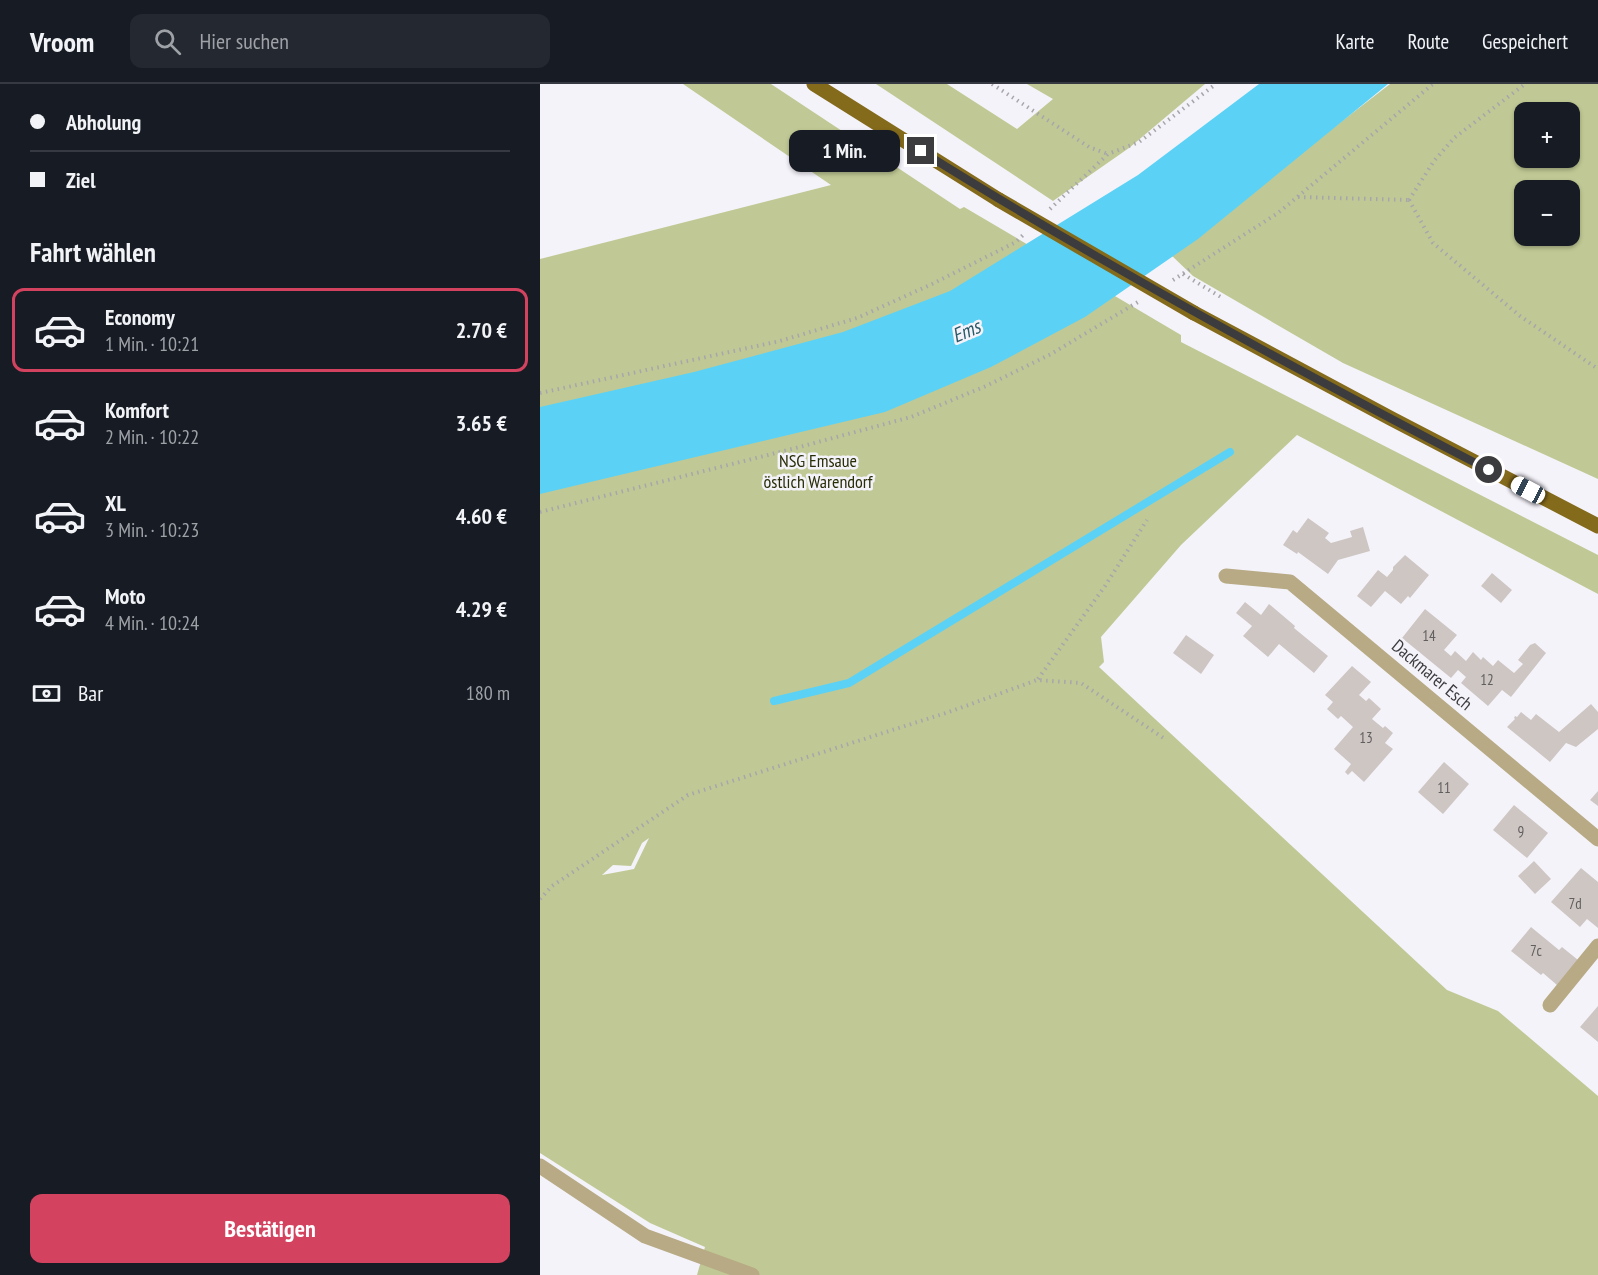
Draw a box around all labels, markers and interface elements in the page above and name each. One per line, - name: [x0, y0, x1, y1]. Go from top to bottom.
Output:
- search box: [130, 14, 550, 68]
- text: Vroom: [30, 23, 94, 60]
- icon: search: [151, 25, 184, 58]
- text: Hier suchen: [199, 27, 289, 55]
- text: Karte: [1336, 28, 1374, 55]
- text: Route: [1407, 28, 1449, 55]
- text: Gespeichert: [1482, 28, 1568, 55]
- map controls: [1514, 102, 1580, 246]
- button: +: [1514, 102, 1580, 168]
- text: Abholung: [66, 108, 141, 136]
- callout: 1 Min.: [789, 130, 900, 172]
- route end: [907, 137, 934, 164]
- text: 1 Min.: [822, 138, 867, 164]
- text: Ziel: [66, 166, 96, 194]
- button: −: [1514, 180, 1580, 246]
- text: Fahrt wählen: [30, 235, 156, 269]
- icon: car: [33, 303, 87, 357]
- text: Economy: [105, 303, 175, 331]
- water label: Ems: [948, 313, 986, 349]
- text: 2.70 €: [456, 316, 507, 344]
- text: 1 Min. · 10:21: [105, 331, 199, 357]
- icon: car: [33, 396, 87, 450]
- text: Komfort: [105, 396, 169, 424]
- text: 3.65 €: [456, 409, 507, 437]
- text: 2 Min. · 10:22: [105, 424, 199, 450]
- park label: NSG Emsaue östlich Warendorf: [764, 449, 874, 493]
- route start: [1475, 456, 1502, 483]
- car: [1508, 474, 1548, 506]
- icon: car: [33, 489, 87, 543]
- text: XL: [105, 489, 126, 517]
- text: 4.60 €: [456, 502, 507, 530]
- text: 3 Min. · 10:23: [105, 517, 199, 543]
- icon: car: [33, 582, 87, 636]
- text: Moto: [105, 582, 146, 610]
- text: 4.29 €: [456, 595, 507, 623]
- text: 4 Min. · 10:24: [105, 610, 199, 636]
- house number: 14: [1422, 626, 1436, 645]
- street label: Dackmarer Esch: [1387, 634, 1477, 715]
- house number: 12: [1480, 670, 1494, 689]
- icon: cash: [30, 677, 63, 710]
- text: Bar: [78, 679, 103, 707]
- text: 180 m: [466, 680, 510, 706]
- house number: 13: [1359, 728, 1373, 747]
- house number: 11: [1437, 778, 1451, 797]
- house number: 9: [1518, 822, 1524, 841]
- house number: 7d: [1568, 894, 1582, 913]
- house number: 7c: [1530, 941, 1543, 960]
- button: Bestätigen: [30, 1194, 510, 1263]

